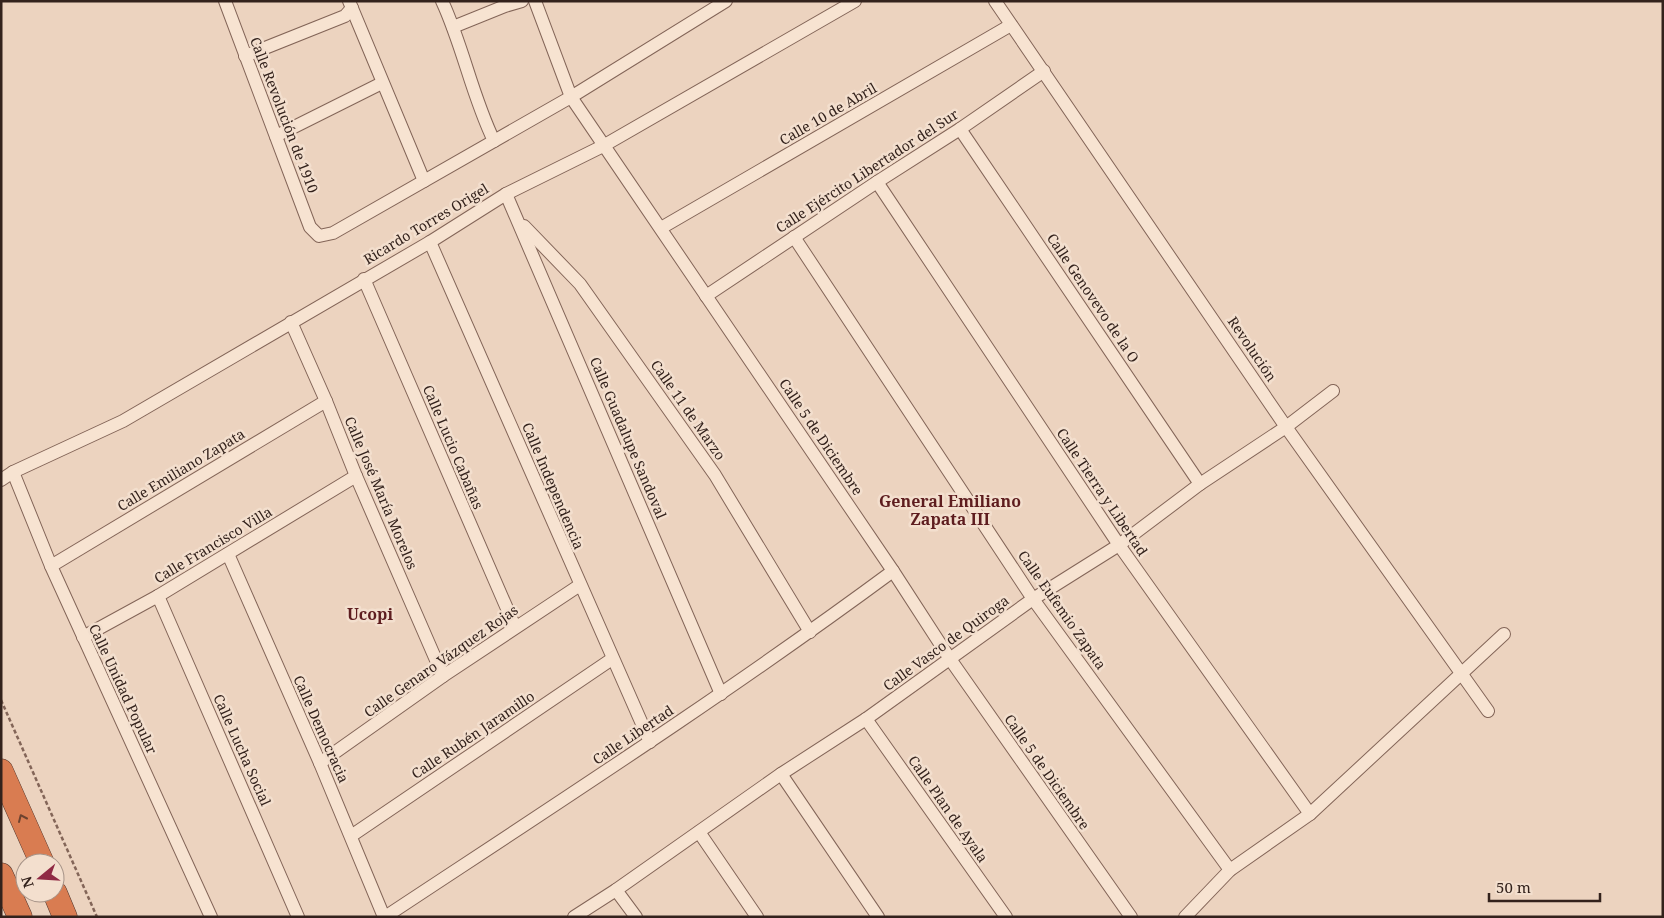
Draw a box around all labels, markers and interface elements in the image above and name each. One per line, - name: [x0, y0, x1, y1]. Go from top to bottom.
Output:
- street label: Calle Revolución de 1910: [246, 34, 323, 196]
- street label: Calle 10 de Abril: [776, 78, 880, 149]
- street label: Calle Ejército Libertador del Sur: [772, 104, 962, 237]
- street label: Ricardo Torres Origel: [360, 178, 492, 268]
- street label: Calle Genovevo de la O: [1043, 229, 1144, 366]
- street label: Revolución: [1224, 312, 1281, 385]
- street label: Calle Guadalupe Sandoval: [586, 354, 671, 522]
- street label: Calle 11 de Marzo: [647, 356, 730, 464]
- street label: Calle 5 de Diciembre: [775, 375, 868, 499]
- street label: Calle Lucio Cabañas: [419, 382, 488, 512]
- street label: Calle José María Morelos: [341, 413, 422, 572]
- street label: Calle Independencia: [518, 419, 589, 552]
- street label: Calle Emiliano Zapata: [113, 424, 248, 515]
- street label: Calle Tierra y Libertad: [1053, 424, 1152, 560]
- district label: General Emiliano Zapata III: [879, 490, 1021, 530]
- street label: Calle Francisco Villa: [150, 502, 275, 587]
- street label: Calle Eufemio Zapata: [1014, 546, 1111, 673]
- street label: Calle Vasco de Quiroga: [879, 590, 1013, 695]
- street label: Calle Genaro Vázquez Rojas: [360, 600, 522, 721]
- district label: Ucopi: [347, 603, 393, 625]
- street label: Calle Unidad Popular: [85, 621, 162, 757]
- street label: Calle Democracia: [289, 672, 354, 786]
- street label: Calle Rubén Jaramillo: [407, 686, 538, 783]
- street label: Calle Lucha Social: [209, 691, 276, 809]
- street label: Calle Libertad: [589, 700, 677, 769]
- street label: Calle 5 de Diciembre: [1000, 710, 1094, 833]
- street label: Calle Plan de Ayala: [904, 751, 993, 866]
- one-way arrow: [18, 814, 29, 823]
- north arrow: [15, 853, 65, 903]
- scale bar: [1489, 870, 1600, 902]
- text: N: [16, 874, 38, 890]
- text: 50 m: [1496, 877, 1531, 897]

